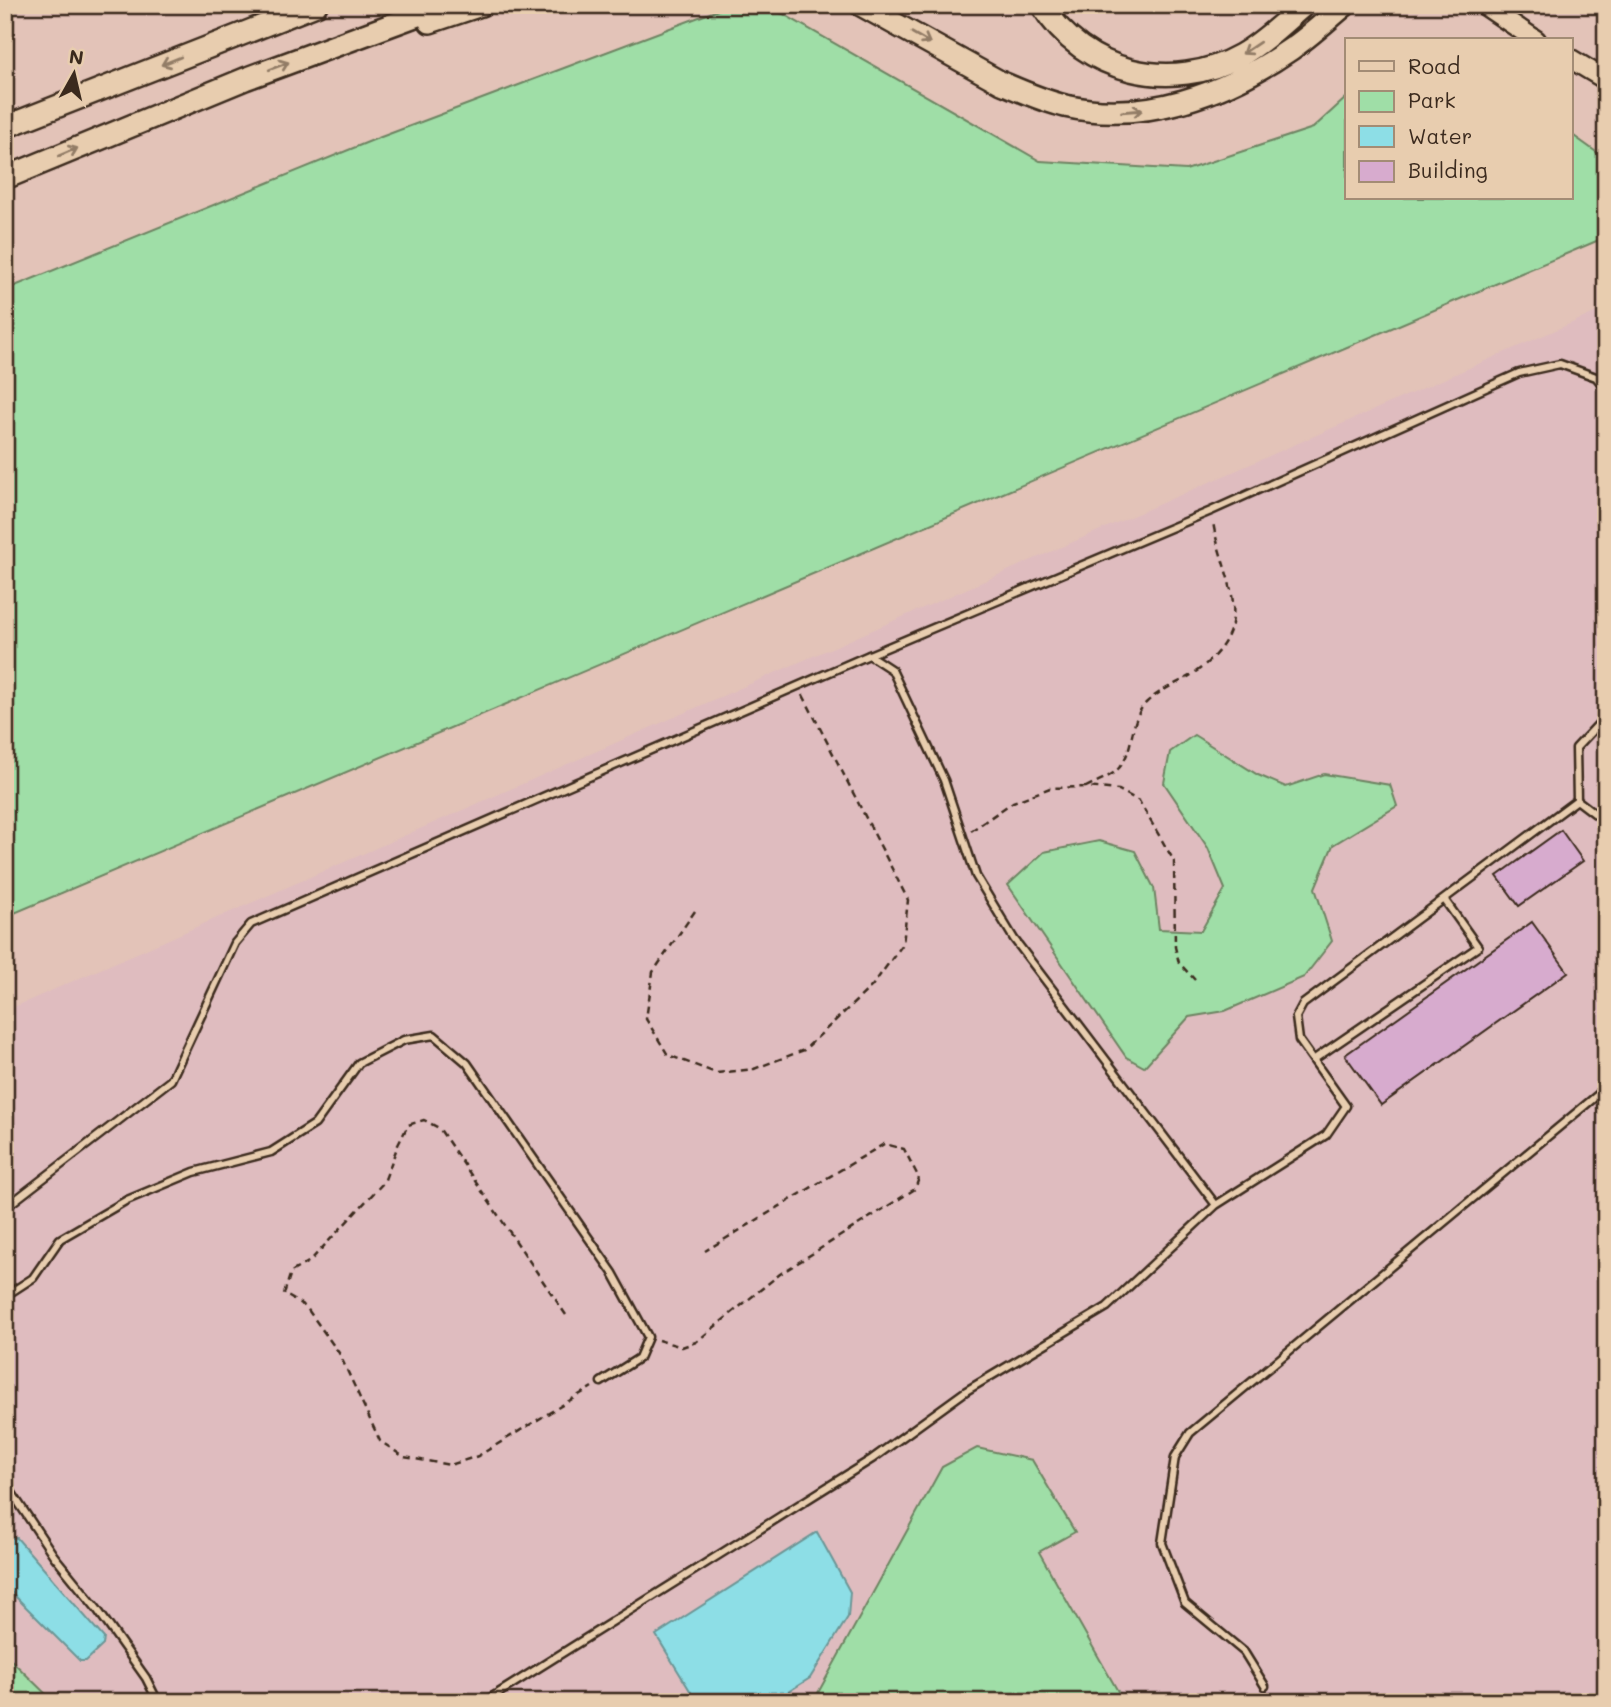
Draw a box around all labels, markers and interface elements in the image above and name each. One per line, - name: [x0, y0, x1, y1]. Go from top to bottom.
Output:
- one-way arrow: [910, 32, 931, 45]
- north arrow: [38, 38, 108, 108]
- legend: [1345, 38, 1572, 200]
- one-way arrow: [1242, 41, 1261, 55]
- text: N: [68, 43, 85, 70]
- text: Road: [1408, 52, 1460, 79]
- one-way arrow: [161, 56, 182, 69]
- one-way arrow: [267, 59, 289, 72]
- text: Park: [1408, 86, 1456, 113]
- one-way arrow: [1121, 104, 1143, 117]
- text: Water: [1408, 122, 1472, 149]
- one-way arrow: [57, 145, 79, 158]
- text: Building: [1408, 156, 1488, 183]

